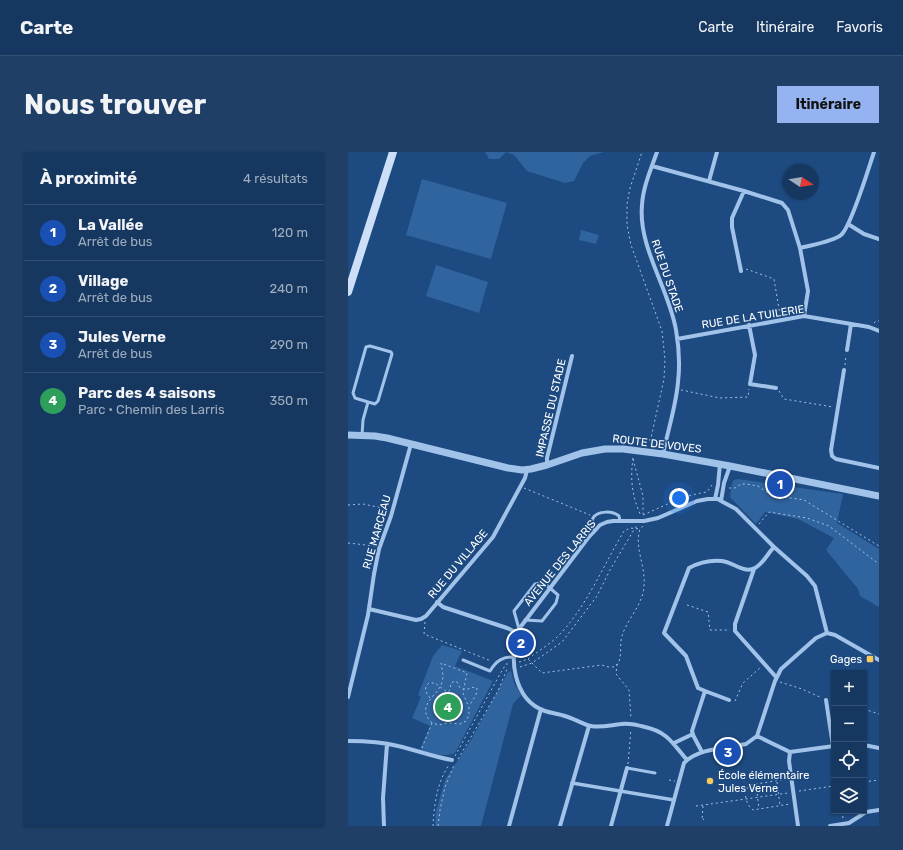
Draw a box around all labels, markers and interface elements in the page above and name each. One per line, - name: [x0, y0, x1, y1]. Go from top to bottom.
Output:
- text: Carte: [20, 16, 73, 39]
- text: Carte: [698, 19, 734, 36]
- text: Itinéraire: [756, 19, 814, 36]
- text: Favoris: [836, 19, 883, 36]
- button: Itinéraire: [777, 86, 879, 123]
- text: Nous trouver: [24, 88, 206, 121]
- north arrow: [783, 164, 819, 200]
- text: À proximité: [40, 168, 137, 188]
- text: 4 résultats: [243, 171, 308, 186]
- text: La Vallée: [78, 216, 143, 234]
- text: 1: [50, 225, 56, 240]
- text: 120 m: [272, 225, 308, 240]
- text: Arrêt de bus: [78, 234, 152, 249]
- street label: RUE DU STADE: [648, 238, 686, 314]
- text: Village: [78, 272, 128, 290]
- text: 2: [49, 281, 57, 296]
- text: 240 m: [269, 281, 308, 296]
- text: Arrêt de bus: [78, 290, 152, 305]
- street label: RUE DE LA TUILERIE: [701, 302, 806, 332]
- text: Jules Verne: [78, 328, 166, 346]
- text: 3: [49, 337, 57, 352]
- text: 290 m: [270, 337, 308, 352]
- text: Arrêt de bus: [78, 346, 152, 361]
- street label: IMPASSE DU STADE: [533, 357, 569, 458]
- text: Parc des 4 saisons: [78, 384, 216, 402]
- text: 4: [49, 393, 57, 408]
- text: 350 m: [269, 393, 308, 408]
- text: Parc · Chemin des Larris: [78, 402, 225, 417]
- street label: ROUTE DE VOVES: [612, 432, 702, 456]
- pin: 1: [767, 469, 793, 499]
- your location: [669, 488, 689, 508]
- street label: RUE MARCEAU: [360, 493, 394, 571]
- street label: AVENUE DES LARRIS: [521, 517, 599, 609]
- street label: RUE DU VILLAGE: [425, 527, 491, 601]
- pin: 2: [508, 628, 534, 658]
- place label: Gages: [830, 653, 862, 666]
- marker: Gages: [865, 654, 875, 664]
- map controls: [831, 670, 867, 814]
- button: +: [831, 670, 867, 706]
- pin: 4: [435, 692, 461, 722]
- button: −: [831, 706, 867, 742]
- pin: 3: [715, 737, 741, 767]
- button: locate: [831, 742, 867, 778]
- place label: École élémentaire Jules Verne: [718, 769, 809, 795]
- marker: École élémentaire Jules Verne: [705, 776, 715, 786]
- button: layers: [831, 778, 867, 814]

